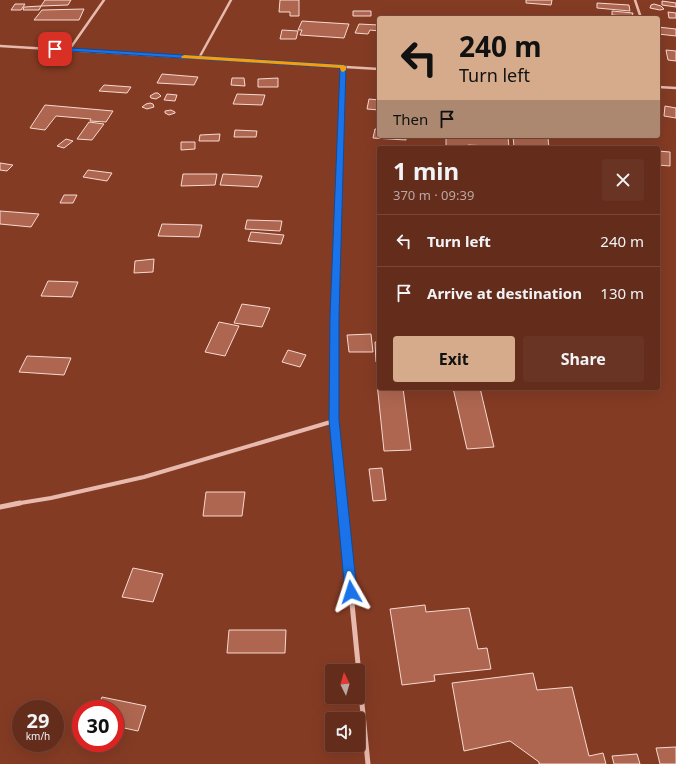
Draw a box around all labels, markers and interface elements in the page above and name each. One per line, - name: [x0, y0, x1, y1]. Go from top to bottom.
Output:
- text: 240 m: [459, 27, 542, 65]
- pin: [38, 32, 72, 66]
- icon: left: [393, 32, 445, 84]
- icon: arrive: [44, 38, 66, 60]
- text: Turn left: [459, 63, 530, 87]
- icon: arrive: [436, 108, 458, 130]
- text: Then: [393, 109, 428, 129]
- text: 1 min: [393, 154, 459, 187]
- button: close: [602, 159, 644, 201]
- text: 370 m · 09:39: [393, 186, 474, 204]
- icon: left: [393, 230, 415, 252]
- text: Turn left: [427, 231, 491, 251]
- text: 240 m: [600, 231, 644, 251]
- icon: arrive: [393, 282, 415, 304]
- text: Arrive at destination: [427, 283, 582, 303]
- text: 130 m: [600, 283, 644, 303]
- button: Exit: [393, 336, 515, 382]
- button: Share: [523, 336, 644, 382]
- position arrow: [330, 571, 372, 613]
- north arrow: [325, 664, 365, 704]
- map controls: [325, 664, 365, 752]
- speed limit sign: 30: [72, 700, 124, 752]
- text: 29: [27, 707, 49, 734]
- button: sound: [325, 712, 365, 752]
- text: km/h: [26, 729, 50, 743]

